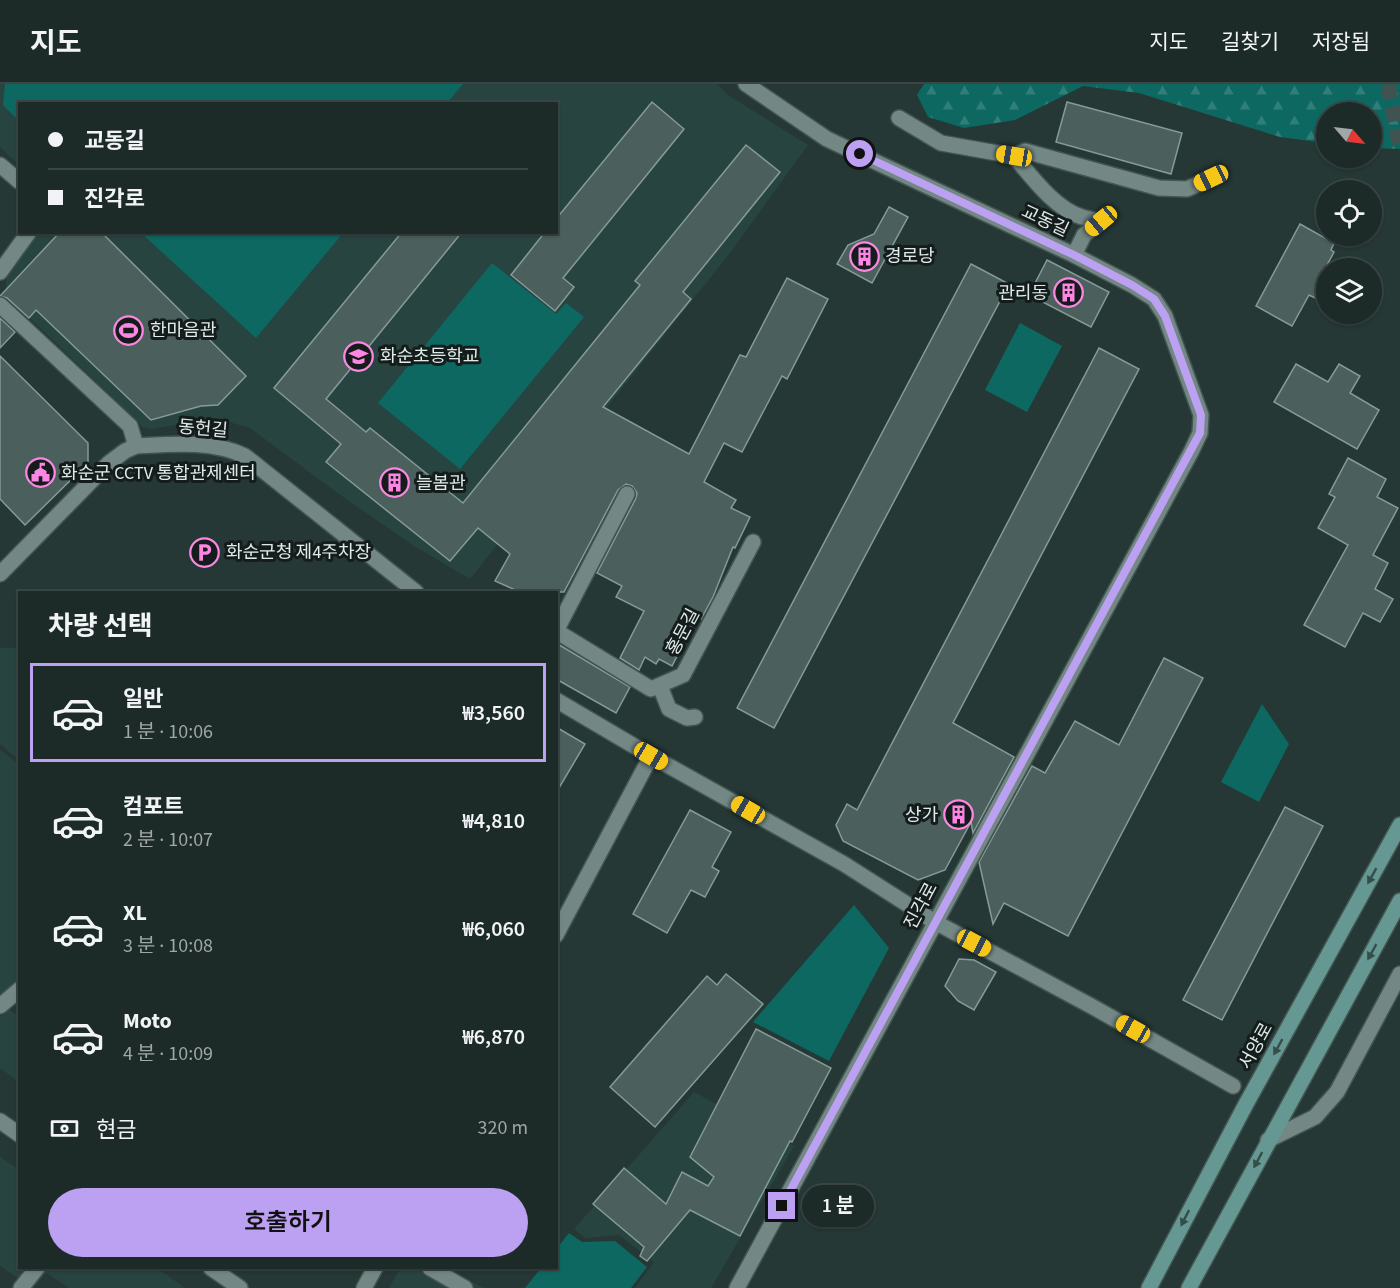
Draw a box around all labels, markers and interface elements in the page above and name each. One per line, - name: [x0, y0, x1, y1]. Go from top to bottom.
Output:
- text: 지도: [30, 23, 82, 63]
- text: 지도: [1149, 27, 1188, 57]
- text: 길찾기: [1221, 27, 1279, 57]
- text: 저장됨: [1312, 27, 1370, 57]
- north arrow: [1316, 102, 1382, 168]
- map controls: [1316, 102, 1382, 324]
- text: 교동길: [84, 125, 145, 157]
- route start: [846, 140, 873, 167]
- car: [995, 144, 1033, 168]
- car: [1191, 162, 1231, 194]
- button: locate: [1316, 180, 1382, 246]
- text: 진각로: [84, 183, 145, 215]
- street label: 교동길: [1017, 199, 1073, 243]
- car: [1081, 203, 1121, 239]
- building icon: 경로당: [848, 240, 880, 272]
- place label: 경로당: [885, 244, 935, 269]
- button: layers: [1316, 258, 1382, 324]
- building icon: 관리동: [1053, 277, 1085, 309]
- place label: 관리동: [998, 281, 1048, 306]
- sports icon: 한마음관: [113, 314, 145, 346]
- place label: 한마음관: [150, 318, 217, 343]
- school or university icon: 화순초등학교: [343, 340, 375, 372]
- place label: 화순초등학교: [380, 344, 479, 369]
- street label: 동헌길: [177, 414, 229, 444]
- public building icon: 화순군 CCTV 통합관제센터: [24, 457, 56, 489]
- place label: 화순군 CCTV 통합관제센터: [61, 461, 256, 486]
- building icon: 늘봄관: [379, 467, 411, 499]
- place label: 늘봄관: [416, 471, 466, 496]
- parking icon: 화순군청 제4주차장: [189, 536, 221, 568]
- place label: 화순군청 제4주차장: [226, 540, 371, 565]
- street label: 홍문길: [660, 604, 706, 660]
- text: 차량 선택: [48, 607, 153, 646]
- text: 일반: [123, 683, 163, 715]
- icon: car: [51, 686, 105, 740]
- text: ₩3,560: [463, 697, 525, 729]
- text: 1 분 · 10:06: [123, 718, 213, 746]
- car: [631, 739, 671, 773]
- text: 컴포트: [123, 791, 184, 823]
- car: [728, 793, 768, 827]
- icon: car: [51, 794, 105, 848]
- building icon: 상가: [943, 799, 975, 831]
- place label: 상가: [905, 803, 938, 828]
- text: ₩4,810: [463, 805, 525, 837]
- text: 2 분 · 10:07: [123, 826, 213, 854]
- one-way arrow: [1367, 868, 1377, 885]
- street label: 진각로: [898, 878, 944, 934]
- text: XL: [123, 897, 147, 929]
- icon: car: [51, 902, 105, 956]
- text: ₩6,060: [463, 913, 525, 945]
- car: [954, 927, 994, 959]
- text: 3 분 · 10:08: [123, 932, 213, 960]
- one-way arrow: [1367, 944, 1377, 961]
- text: Moto: [123, 1005, 172, 1037]
- icon: car: [51, 1010, 105, 1064]
- car: [1113, 1012, 1153, 1046]
- street label: 서양로: [1233, 1018, 1279, 1074]
- text: ₩6,870: [463, 1021, 525, 1053]
- one-way arrow: [1273, 1038, 1283, 1055]
- text: 4 분 · 10:09: [123, 1040, 213, 1068]
- icon: cash: [48, 1112, 81, 1145]
- text: 현금: [96, 1114, 136, 1146]
- text: 320 m: [478, 1114, 528, 1142]
- one-way arrow: [1253, 1152, 1263, 1169]
- callout: 1 분: [803, 1185, 875, 1227]
- button: 호출하기: [48, 1188, 528, 1257]
- route end: [768, 1192, 795, 1219]
- text: 1 분: [822, 1192, 854, 1220]
- one-way arrow: [1180, 1210, 1190, 1227]

